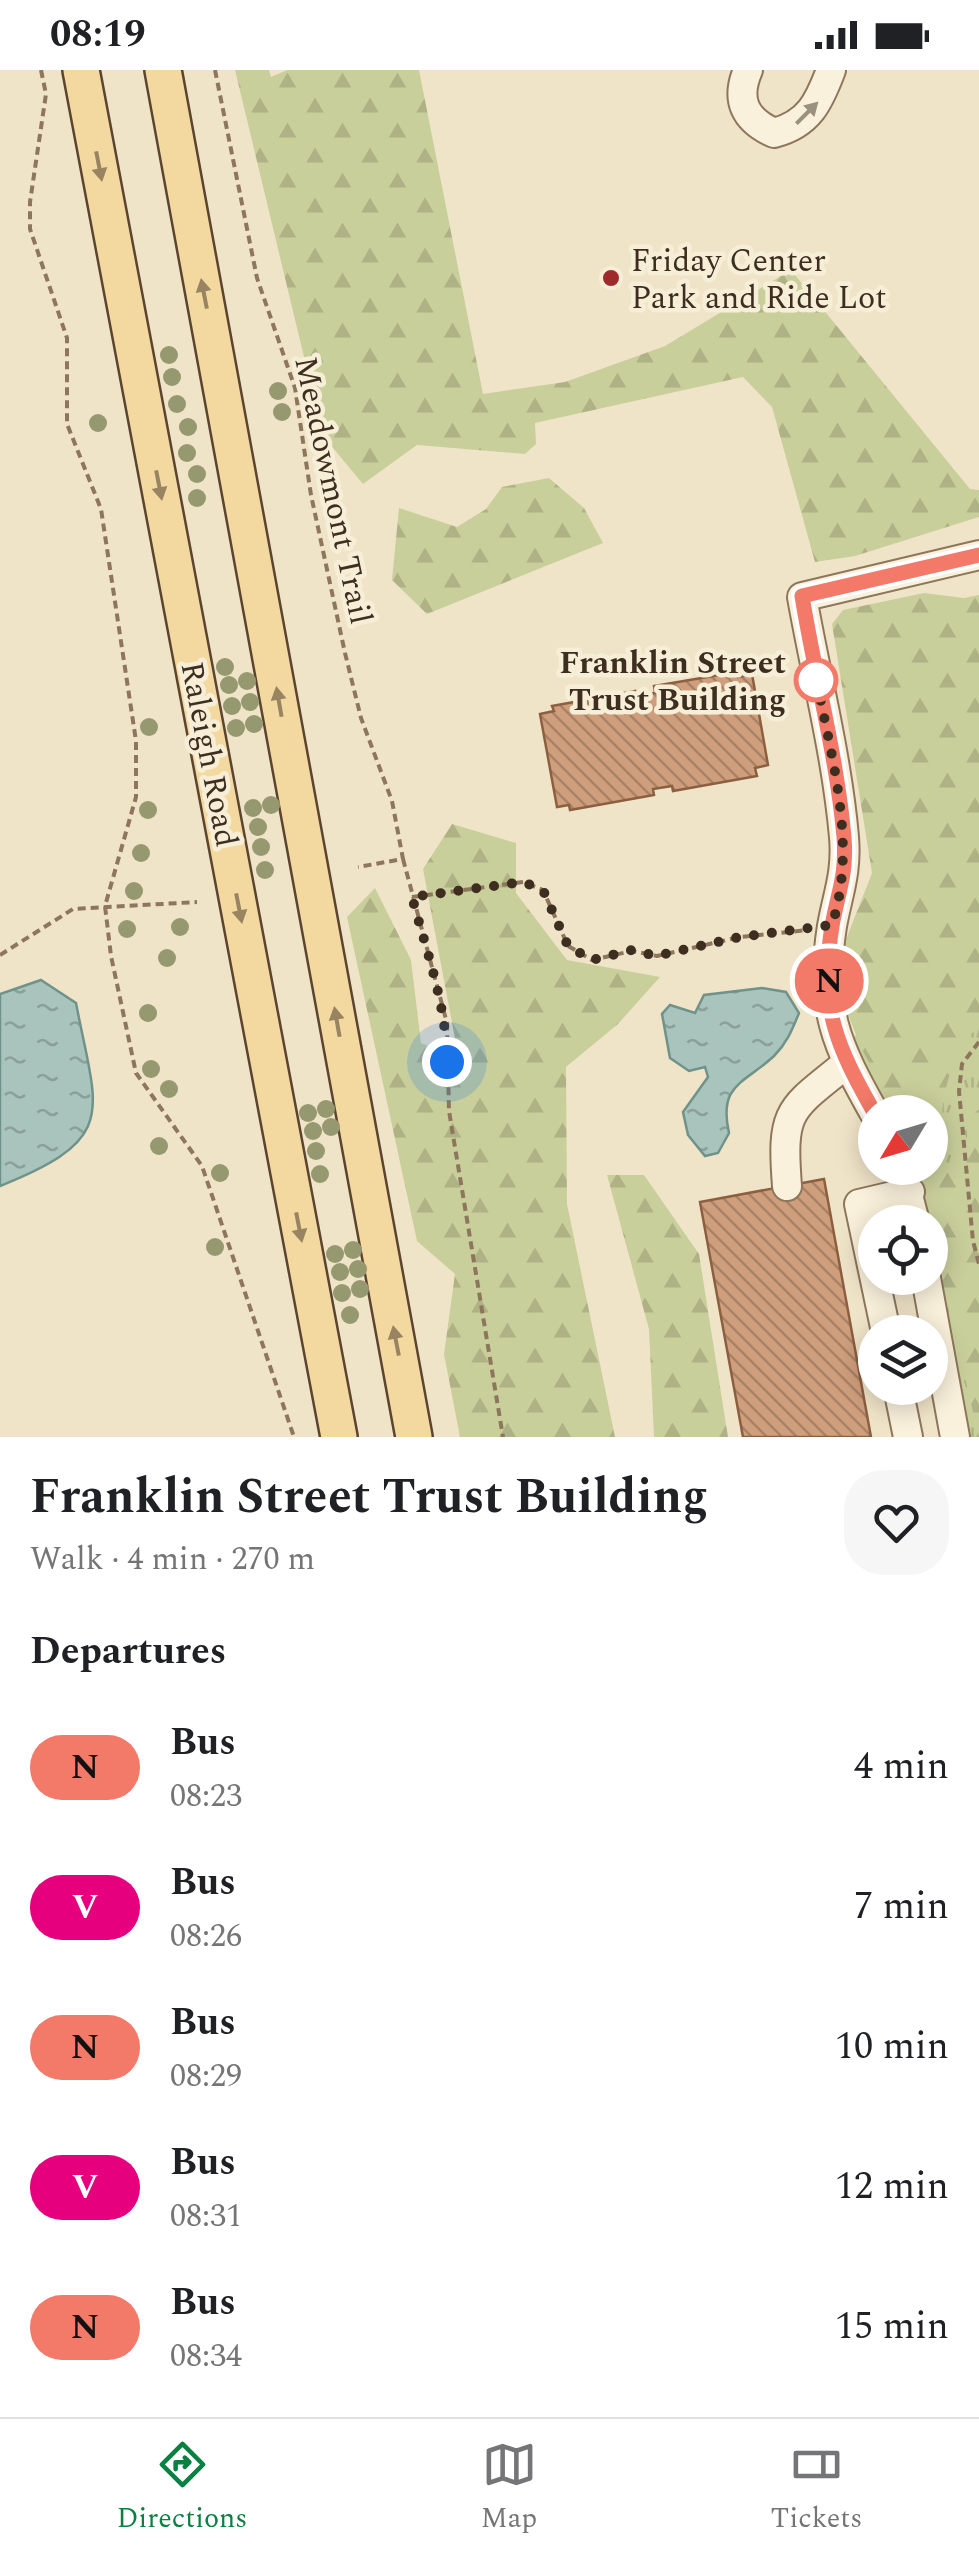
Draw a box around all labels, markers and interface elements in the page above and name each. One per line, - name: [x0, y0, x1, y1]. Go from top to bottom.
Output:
- text: 08:19: [50, 6, 145, 64]
- one-way arrow: [795, 102, 819, 126]
- one-way arrow: [92, 151, 107, 182]
- place label: Friday Center Park and Ride Lot: [631, 237, 887, 323]
- marker: Friday Center Park and Ride Lot: [600, 267, 622, 289]
- one-way arrow: [196, 278, 211, 309]
- street label: Meadowmont Trail: [280, 352, 385, 629]
- one-way arrow: [152, 470, 168, 501]
- place label: Franklin Street Trust Building: [559, 639, 786, 725]
- street label: Raleigh Road: [167, 657, 250, 851]
- marker: Franklin Street Trust Building: [795, 659, 837, 701]
- one-way arrow: [270, 686, 286, 717]
- one-way arrow: [232, 893, 247, 924]
- line badge: N: [796, 948, 862, 1014]
- text: N: [815, 955, 843, 1008]
- one-way arrow: [329, 1005, 344, 1037]
- your location: [422, 1037, 472, 1087]
- north arrow: [858, 1095, 948, 1185]
- map controls: [858, 1095, 948, 1405]
- button: locate: [858, 1205, 948, 1295]
- one-way arrow: [292, 1212, 307, 1243]
- button: layers: [858, 1315, 948, 1405]
- one-way arrow: [388, 1325, 403, 1356]
- text: Franklin Street Trust Building: [30, 1461, 708, 1534]
- button: heart: [844, 1470, 949, 1575]
- text: Walk · 4 min · 270 m: [30, 1535, 315, 1584]
- text: Departures: [30, 1623, 226, 1681]
- text: Bus: [170, 1714, 236, 1772]
- text: 4 min: [854, 1738, 949, 1796]
- text: N: [71, 1741, 99, 1794]
- text: 08:23: [170, 1772, 242, 1821]
- text: Bus: [170, 1854, 236, 1912]
- text: 7 min: [854, 1878, 949, 1936]
- text: V: [72, 1881, 98, 1934]
- text: 08:26: [170, 1912, 242, 1961]
- text: Bus: [170, 1994, 236, 2052]
- text: 10 min: [835, 2018, 949, 2076]
- text: N: [71, 2021, 99, 2074]
- text: 08:29: [170, 2052, 242, 2101]
- text: Bus: [170, 2134, 236, 2192]
- text: 12 min: [835, 2158, 949, 2216]
- text: V: [72, 2161, 98, 2214]
- text: 08:31: [170, 2192, 242, 2241]
- text: Bus: [170, 2274, 236, 2332]
- text: 15 min: [835, 2298, 949, 2356]
- text: N: [71, 2301, 99, 2354]
- text: 08:34: [170, 2332, 242, 2381]
- tab: Directions: [117, 2437, 247, 2540]
- tab: Map: [481, 2437, 537, 2540]
- tab: Tickets: [771, 2437, 862, 2540]

